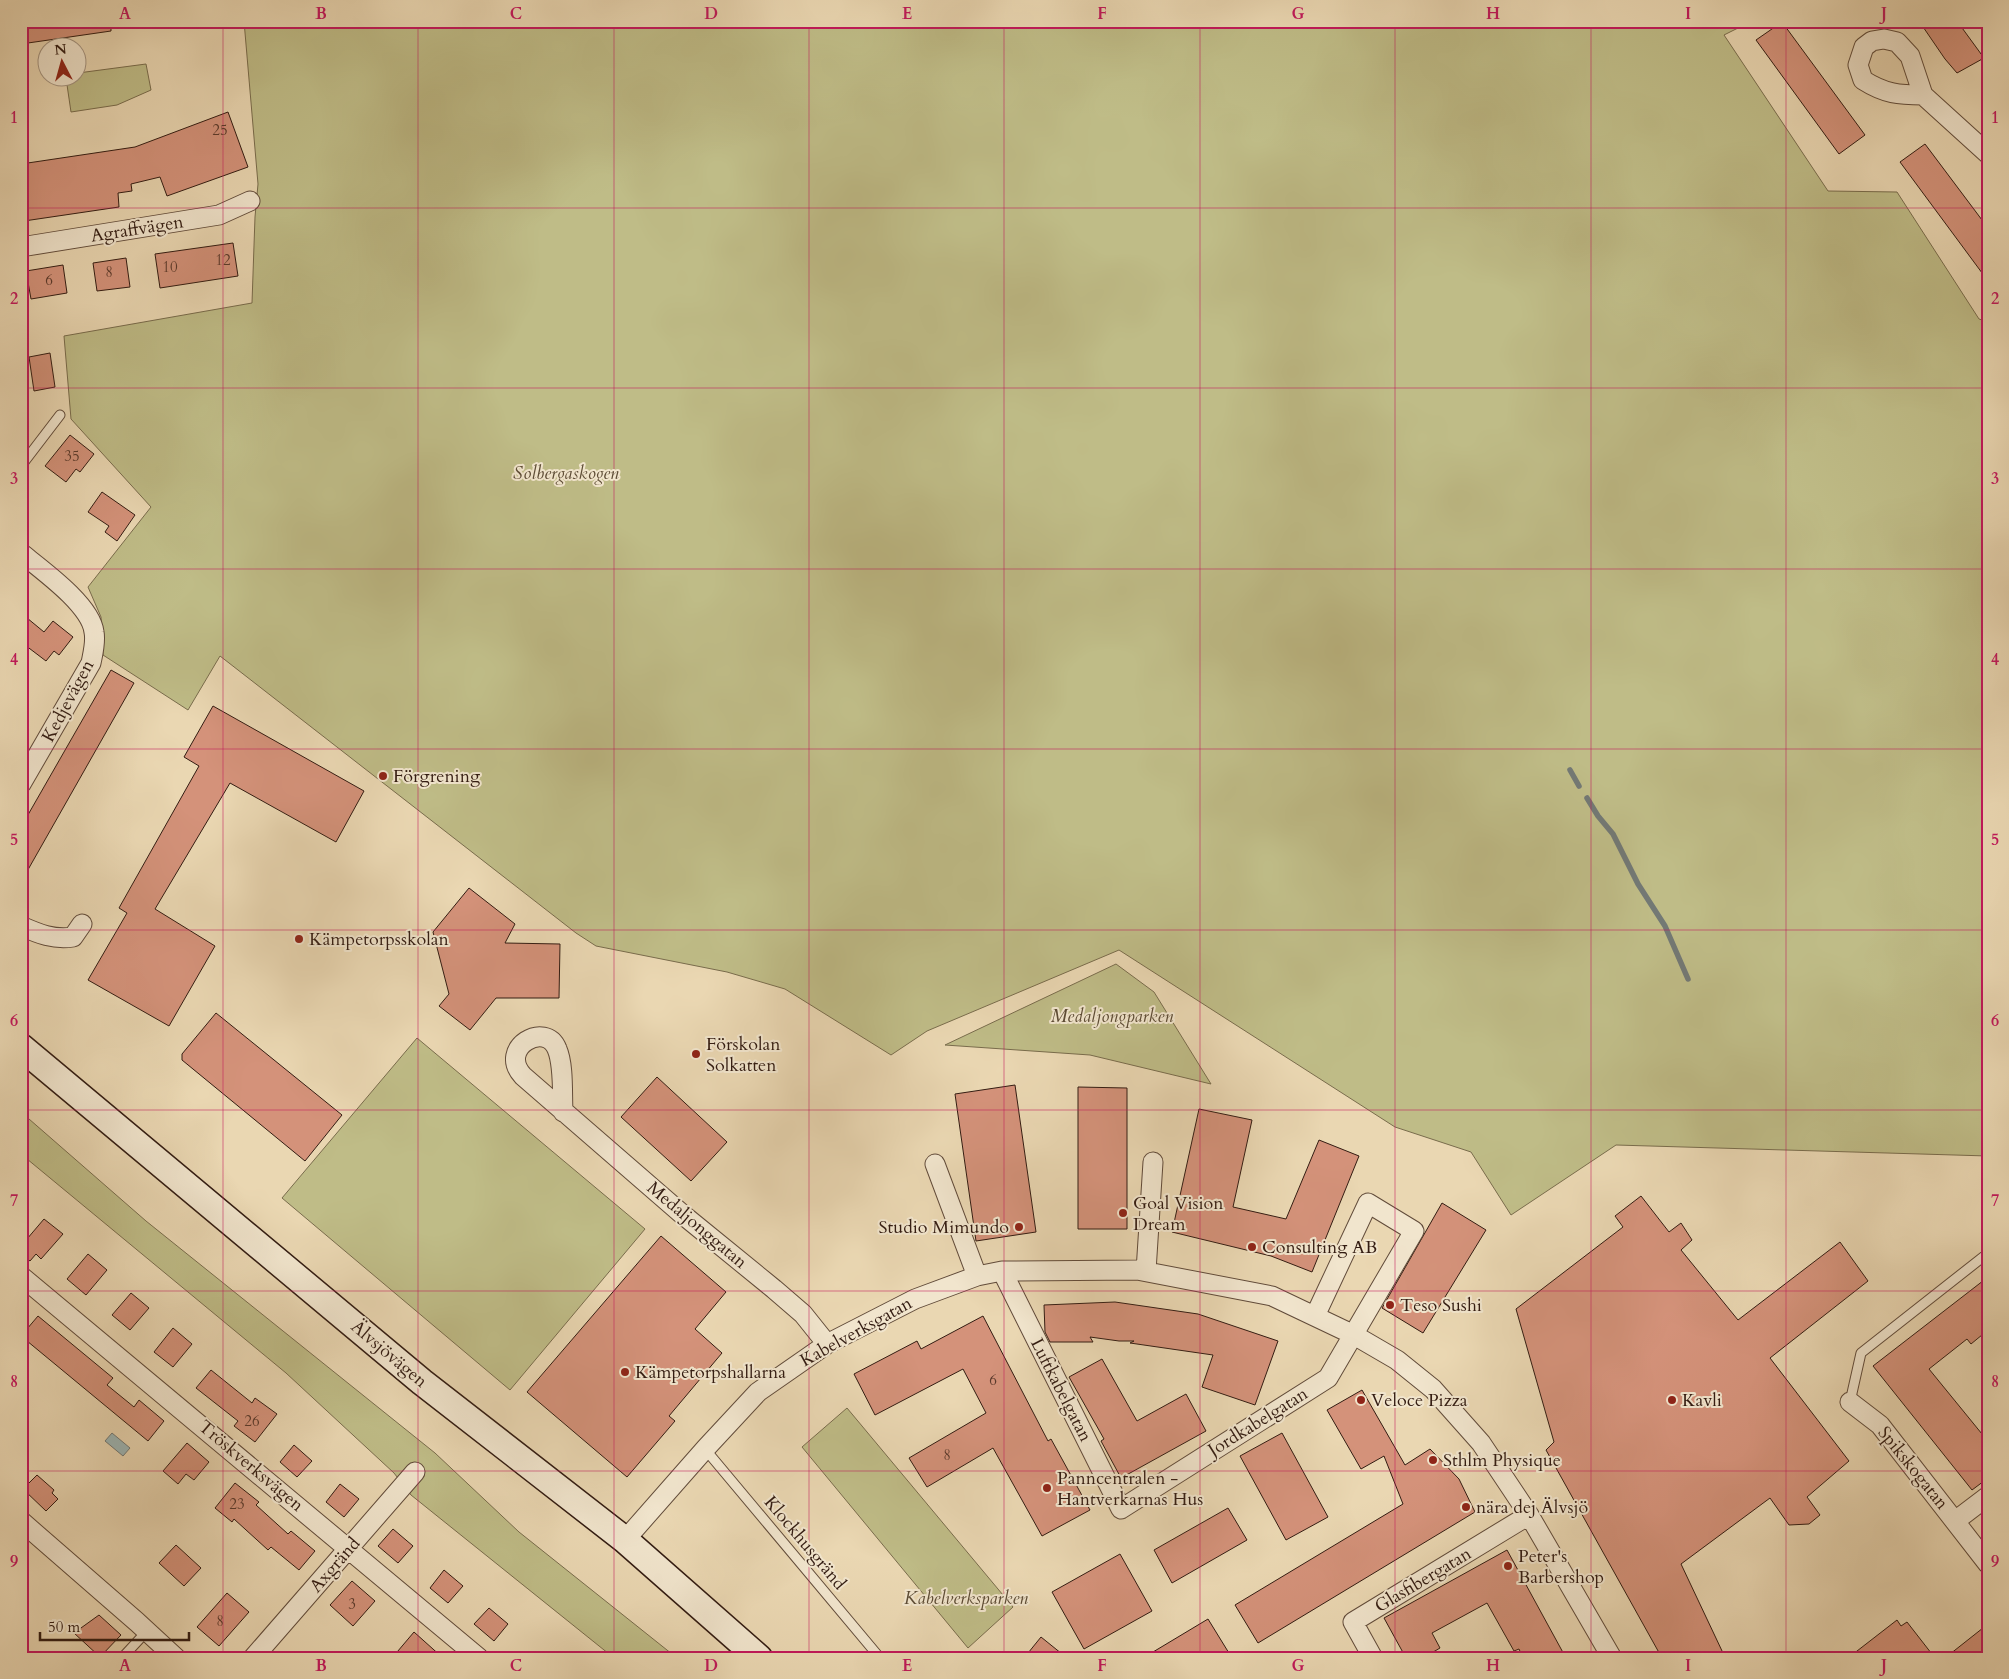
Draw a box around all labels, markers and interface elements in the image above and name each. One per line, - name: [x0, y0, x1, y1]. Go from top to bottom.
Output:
- text: A: [119, 3, 131, 25]
- text: B: [315, 3, 327, 25]
- text: C: [510, 3, 522, 25]
- text: D: [704, 3, 718, 25]
- text: E: [902, 3, 912, 25]
- text: F: [1097, 3, 1107, 25]
- text: G: [1291, 3, 1305, 25]
- text: H: [1486, 3, 1500, 25]
- text: I: [1685, 3, 1691, 25]
- text: J: [1879, 3, 1887, 25]
- north arrow: [38, 38, 88, 88]
- text: N: [54, 39, 68, 60]
- text: 1: [10, 107, 18, 129]
- text: 1: [1991, 107, 1999, 129]
- house number: 25: [212, 120, 228, 140]
- street label: Agraffvägen: [89, 209, 186, 249]
- house number: 12: [215, 250, 231, 270]
- house number: 10: [162, 257, 178, 277]
- house number: 8: [105, 262, 113, 282]
- house number: 6: [45, 270, 53, 290]
- text: 2: [10, 288, 18, 310]
- text: 2: [1991, 288, 1999, 310]
- house number: 35: [64, 446, 80, 466]
- park label: Solbergaskogen: [513, 461, 619, 486]
- text: 3: [10, 468, 18, 490]
- text: 3: [1991, 468, 1999, 490]
- text: 4: [10, 649, 18, 671]
- text: 4: [1991, 649, 1999, 671]
- street label: Kedjevägen: [36, 655, 101, 747]
- place label: Förgrening: [393, 764, 481, 789]
- marker: Förgrening: [377, 770, 389, 782]
- text: 5: [10, 829, 18, 851]
- text: 5: [1991, 829, 1999, 851]
- place label: Kämpetorpsskolan: [309, 927, 450, 952]
- marker: Kämpetorpsskolan: [293, 933, 305, 945]
- park label: Medaljongparken: [1051, 1004, 1173, 1029]
- text: 6: [10, 1010, 18, 1032]
- text: 6: [1991, 1010, 1999, 1032]
- place label: Förskolan Solkatten: [706, 1032, 781, 1078]
- marker: Förskolan Solkatten: [690, 1048, 702, 1060]
- street label: Medaljonggatan: [642, 1176, 753, 1275]
- text: 7: [10, 1190, 18, 1212]
- text: 7: [1991, 1190, 1999, 1212]
- place label: Goal Vision Dream: [1133, 1191, 1224, 1237]
- marker: Goal Vision Dream: [1117, 1207, 1129, 1219]
- place label: Studio Mimundo: [879, 1215, 1009, 1240]
- marker: Studio Mimundo: [1013, 1221, 1025, 1233]
- place label: Consulting AB: [1262, 1235, 1377, 1260]
- marker: Consulting AB: [1246, 1241, 1258, 1253]
- street label: Kabelverksgatan: [795, 1290, 917, 1373]
- place label: Teso Sushi: [1400, 1293, 1482, 1318]
- marker: Teso Sushi: [1384, 1299, 1396, 1311]
- street label: Älvsjövägen: [345, 1315, 433, 1394]
- street label: Luftkabelgatan: [1024, 1334, 1098, 1447]
- place label: Kämpetorpshallarna: [635, 1360, 786, 1385]
- marker: Kämpetorpshallarna: [619, 1366, 631, 1378]
- house number: 6: [989, 1370, 997, 1390]
- text: 8: [10, 1371, 18, 1393]
- text: 8: [1991, 1371, 1999, 1393]
- street label: Jordkabelgatan: [1201, 1381, 1313, 1464]
- place label: Veloce Pizza: [1371, 1388, 1468, 1413]
- place label: Kavli: [1682, 1388, 1722, 1413]
- marker: Veloce Pizza: [1355, 1394, 1367, 1406]
- marker: Kavli: [1666, 1394, 1678, 1406]
- house number: 26: [244, 1411, 260, 1431]
- street label: Tröskverksvägen: [193, 1415, 309, 1518]
- street label: Spikskogatan: [1872, 1421, 1955, 1515]
- house number: 8: [943, 1445, 951, 1465]
- place label: Sthlm Physique: [1443, 1448, 1561, 1473]
- marker: Sthlm Physique: [1427, 1454, 1439, 1466]
- place label: Panncentralen - Hantverkarnas Hus: [1057, 1466, 1203, 1512]
- marker: Panncentralen - Hantverkarnas Hus: [1041, 1482, 1053, 1494]
- street label: Klockhusgränd: [758, 1491, 852, 1596]
- house number: 23: [229, 1494, 245, 1514]
- place label: nära dej Älvsjö: [1476, 1495, 1589, 1520]
- marker: nära dej Älvsjö: [1460, 1501, 1472, 1513]
- street label: Axgränd: [304, 1532, 366, 1598]
- street label: Glasfibergatan: [1370, 1541, 1477, 1619]
- place label: Peter's Barbershop: [1518, 1544, 1604, 1590]
- text: 9: [10, 1551, 18, 1573]
- text: 9: [1991, 1551, 1999, 1573]
- marker: Peter's Barbershop: [1502, 1560, 1514, 1572]
- park label: Kabelverksparken: [904, 1586, 1028, 1611]
- house number: 3: [348, 1594, 356, 1614]
- scale bar: [40, 1609, 189, 1641]
- house number: 8: [216, 1611, 224, 1631]
- text: 50 m: [48, 1617, 80, 1637]
- text: A: [119, 1655, 131, 1677]
- text: B: [315, 1655, 327, 1677]
- text: C: [510, 1655, 522, 1677]
- text: D: [704, 1655, 718, 1677]
- text: E: [902, 1655, 912, 1677]
- text: F: [1097, 1655, 1107, 1677]
- text: G: [1291, 1655, 1305, 1677]
- text: H: [1486, 1655, 1500, 1677]
- text: I: [1685, 1655, 1691, 1677]
- text: J: [1879, 1655, 1887, 1677]

